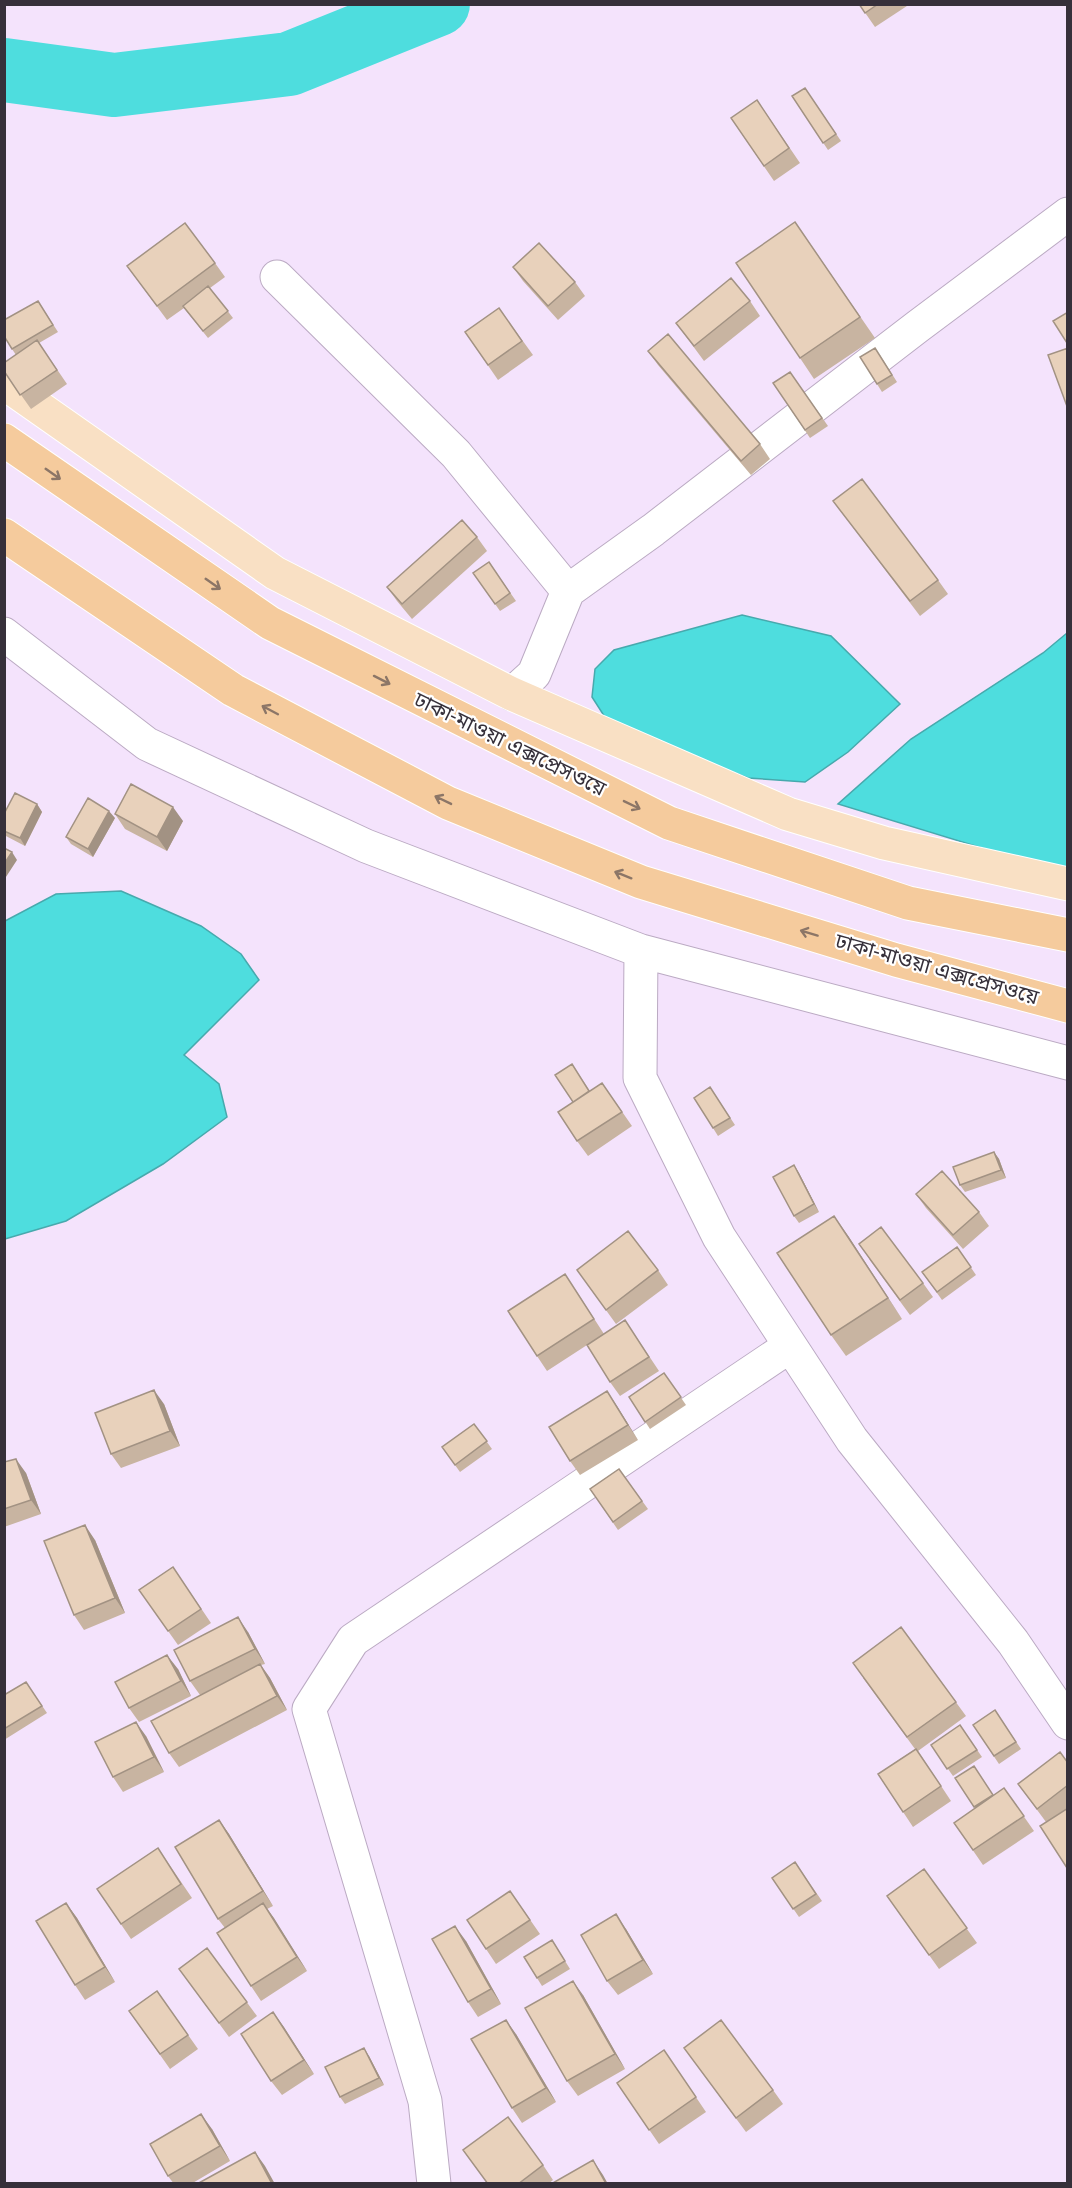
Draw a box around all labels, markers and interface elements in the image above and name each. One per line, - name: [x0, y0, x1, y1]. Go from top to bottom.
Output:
- one-way arrow: [44, 468, 60, 480]
- one-way arrow: [205, 578, 221, 590]
- one-way arrow: [373, 675, 391, 687]
- street label: ঢাকা-মাওয়া এক্সপ্রেসওয়ে: [409, 687, 611, 801]
- one-way arrow: [261, 703, 279, 715]
- one-way arrow: [435, 794, 452, 806]
- one-way arrow: [623, 799, 640, 811]
- one-way arrow: [614, 869, 633, 880]
- one-way arrow: [800, 927, 819, 938]
- street label: ঢাকা-মাওয়া এক্সপ্রেসওয়ে: [832, 928, 1042, 1010]

